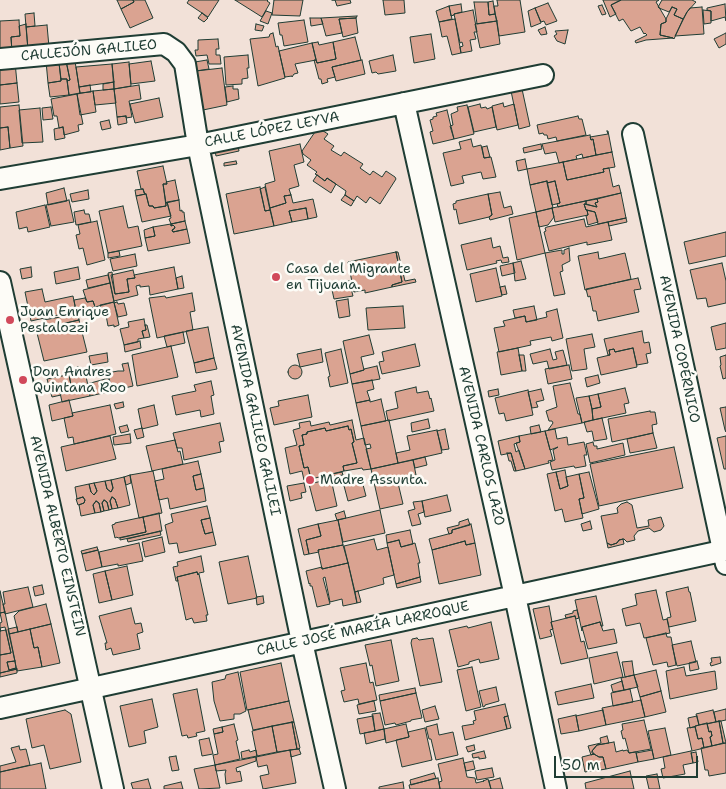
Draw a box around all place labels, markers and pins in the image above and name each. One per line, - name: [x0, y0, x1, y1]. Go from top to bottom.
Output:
- place label: Casa del Migrante en Tijuana.: [286, 261, 411, 294]
- marker: Casa del Migrante en Tijuana.: [270, 271, 282, 283]
- place label: Juan Enrique Pestalozzi: [20, 304, 109, 336]
- marker: Juan Enrique Pestalozzi: [4, 314, 16, 326]
- place label: Don Andres Quintana Roo: [33, 364, 126, 397]
- marker: Don Andres Quintana Roo: [17, 374, 29, 386]
- place label: Madre Assunta.: [320, 472, 427, 488]
- marker: Madre Assunta.: [304, 474, 316, 486]

